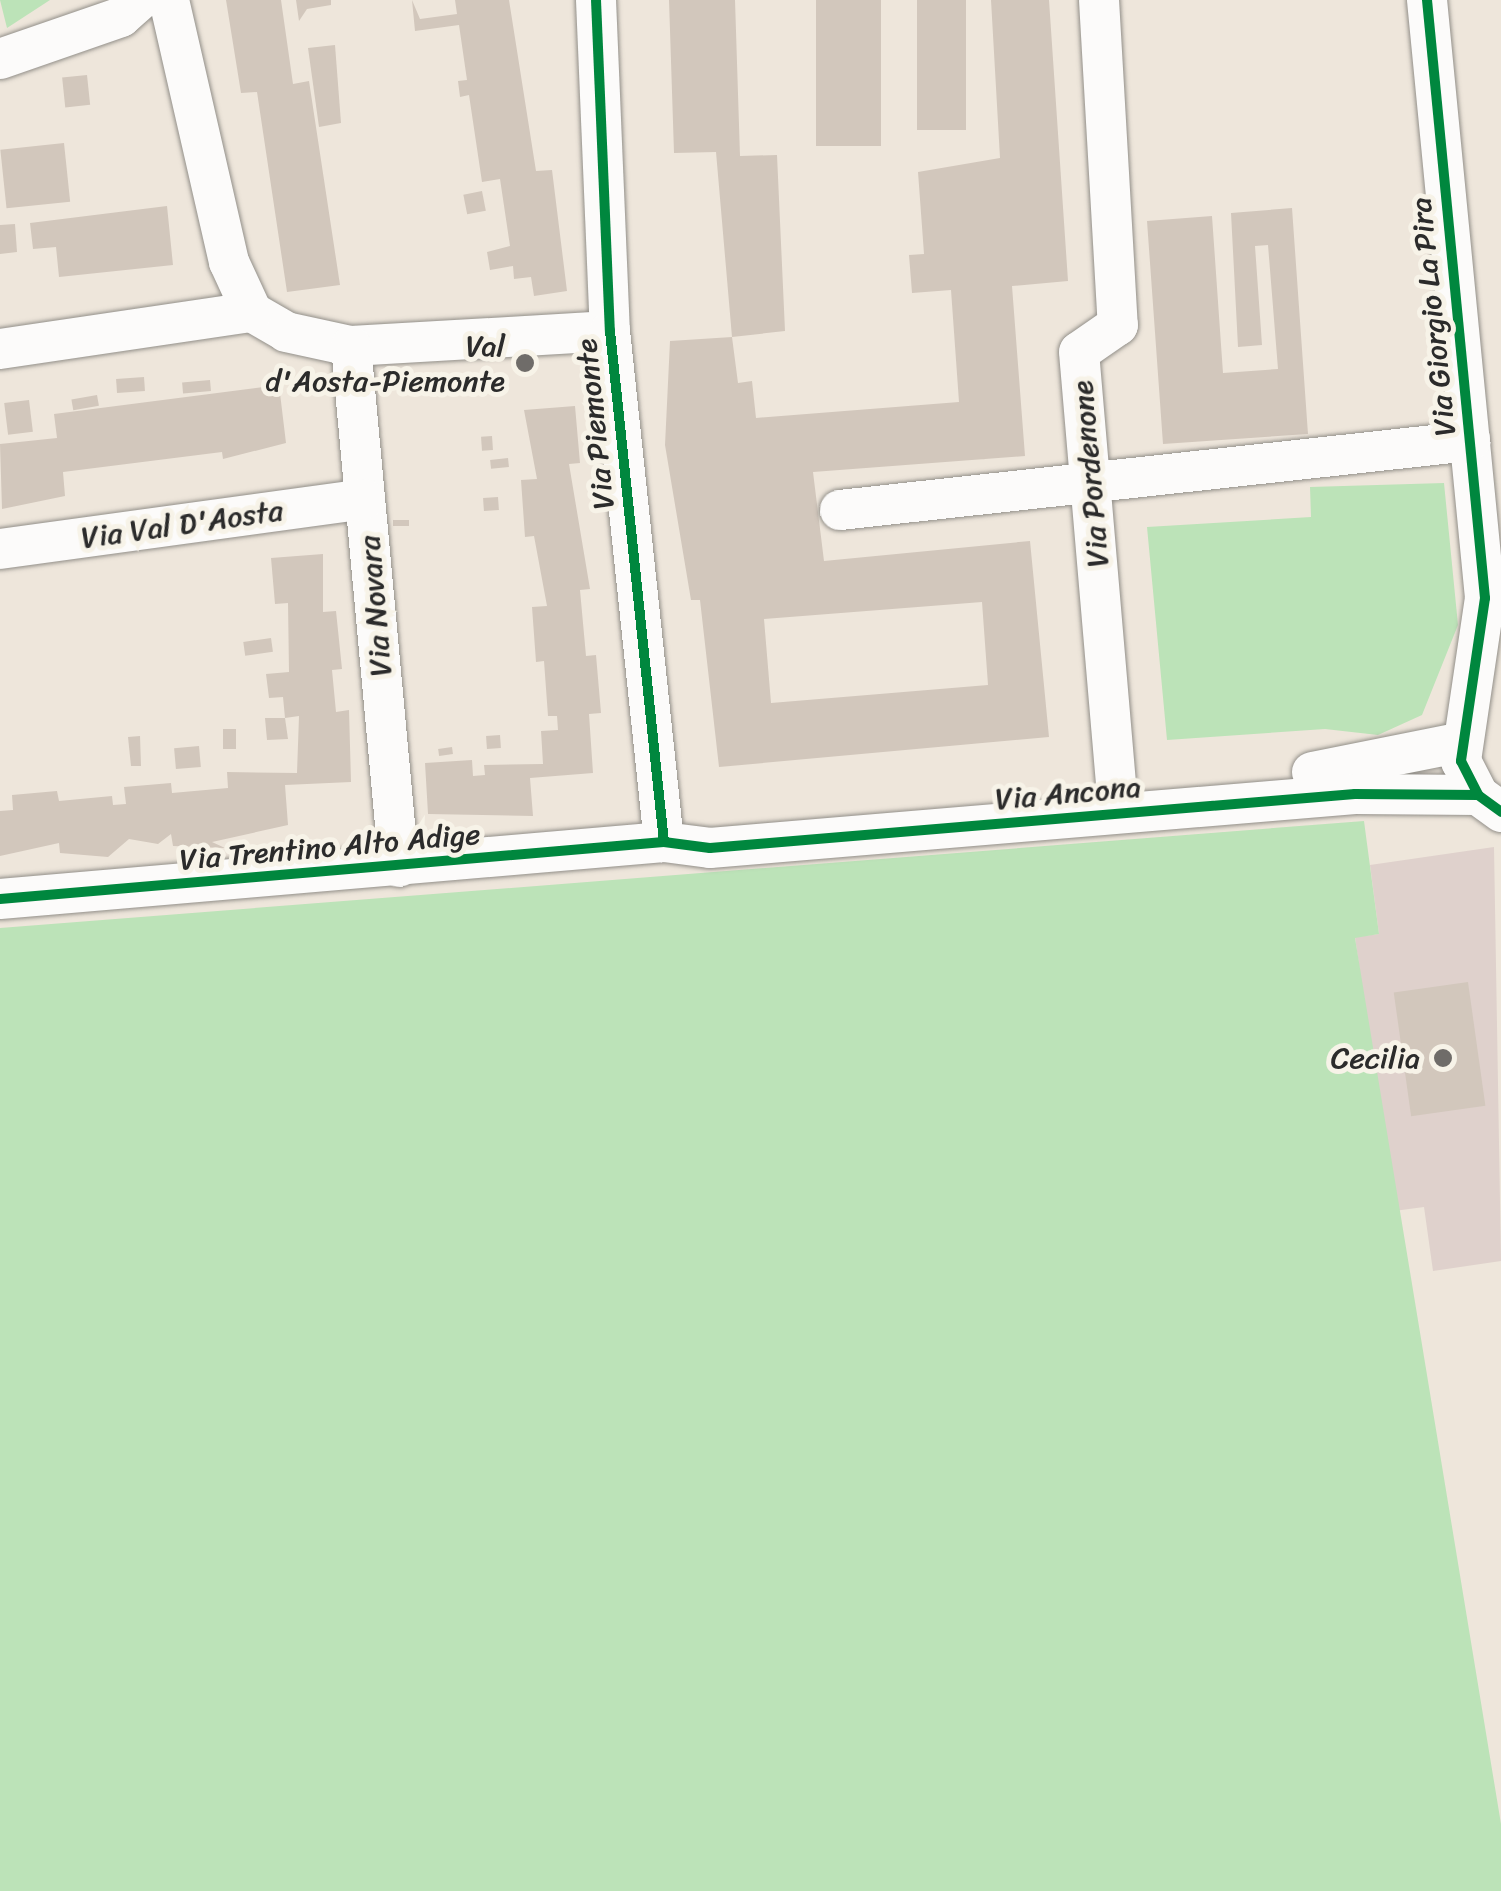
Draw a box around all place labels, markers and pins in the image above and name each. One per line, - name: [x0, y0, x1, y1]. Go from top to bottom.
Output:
- place label: Val d'Aosta-Piemonte: [265, 328, 505, 398]
- marker: Val d'Aosta-Piemonte: [514, 352, 536, 374]
- place label: Cecilia: [1331, 1040, 1420, 1076]
- marker: Cecilia: [1430, 1045, 1456, 1071]

